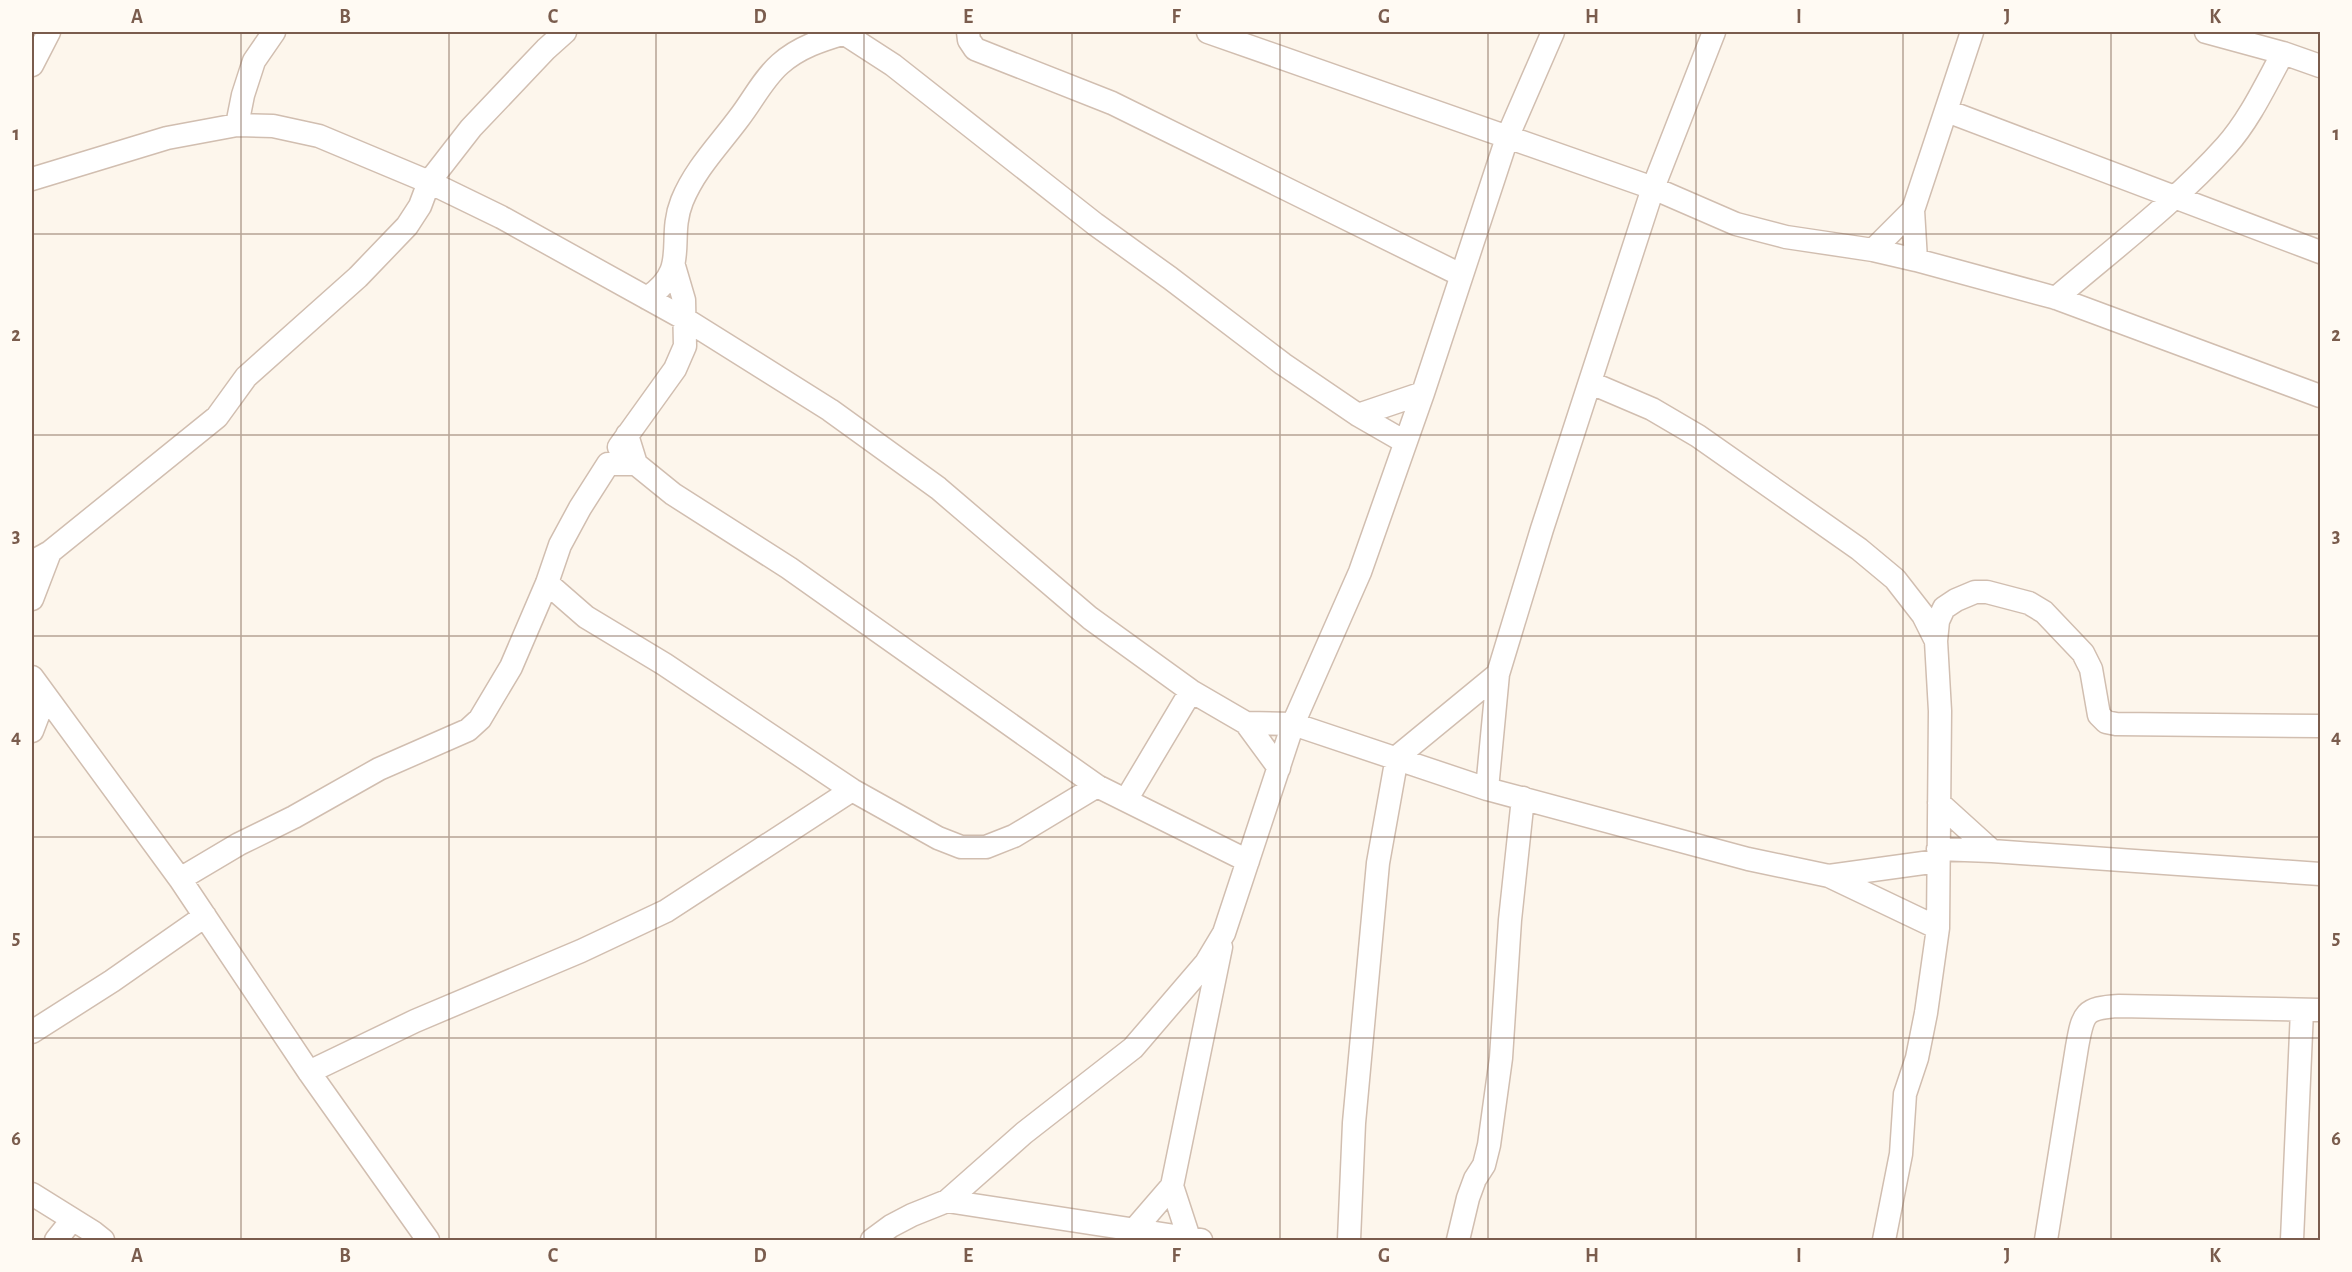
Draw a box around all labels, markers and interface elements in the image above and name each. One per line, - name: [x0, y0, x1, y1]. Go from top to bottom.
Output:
- text: A: [131, 7, 143, 27]
- text: B: [339, 7, 351, 27]
- text: C: [548, 7, 559, 27]
- text: D: [753, 7, 767, 27]
- text: E: [963, 7, 973, 27]
- text: F: [1171, 7, 1181, 27]
- text: G: [1378, 7, 1390, 27]
- text: H: [1585, 7, 1599, 27]
- text: I: [1796, 7, 1802, 27]
- text: J: [2004, 7, 2010, 27]
- text: K: [2209, 7, 2221, 27]
- text: 1: [12, 124, 20, 144]
- text: 1: [2332, 124, 2340, 144]
- text: 2: [11, 325, 21, 345]
- text: 2: [2331, 325, 2341, 345]
- text: 3: [12, 526, 20, 546]
- text: 3: [2332, 526, 2340, 546]
- text: 4: [11, 727, 21, 747]
- text: 4: [2331, 727, 2341, 747]
- text: 5: [12, 928, 20, 948]
- text: 5: [2332, 928, 2340, 948]
- text: 6: [11, 1129, 21, 1149]
- text: 6: [2331, 1129, 2341, 1149]
- text: A: [131, 1246, 143, 1266]
- text: B: [339, 1246, 351, 1266]
- text: C: [548, 1246, 559, 1266]
- text: D: [753, 1246, 767, 1266]
- text: E: [963, 1246, 973, 1266]
- text: F: [1171, 1246, 1181, 1266]
- text: G: [1378, 1246, 1390, 1266]
- text: H: [1585, 1246, 1599, 1266]
- text: I: [1796, 1246, 1802, 1266]
- text: J: [2004, 1246, 2010, 1266]
- text: K: [2209, 1246, 2221, 1266]

